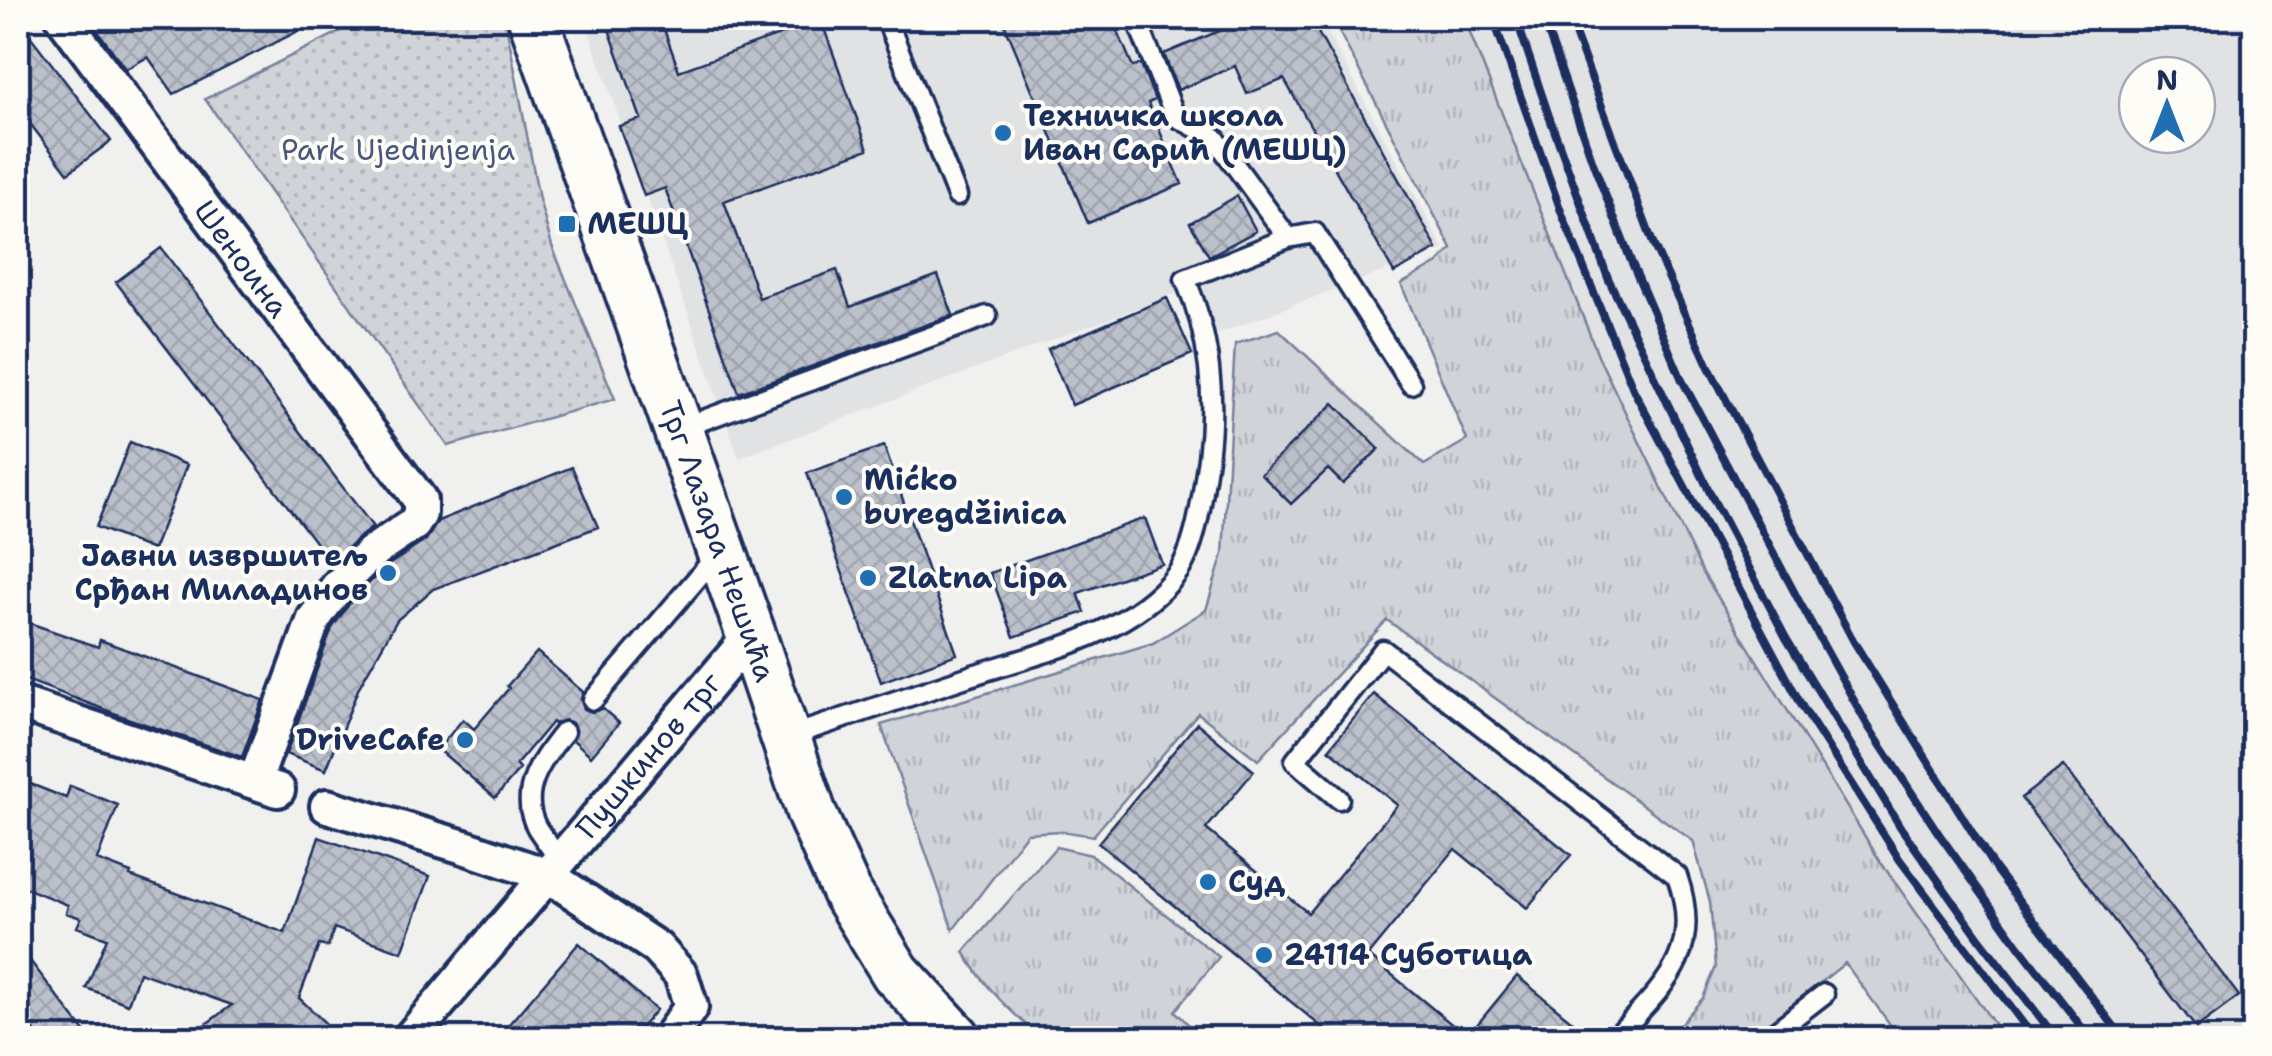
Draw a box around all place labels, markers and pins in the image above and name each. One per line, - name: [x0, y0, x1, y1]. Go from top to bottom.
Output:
- place label: Техничка школа Иван Сарић (МЕШЦ): [1023, 95, 1347, 170]
- marker: Техничка школа Иван Сарић (МЕШЦ): [992, 122, 1014, 144]
- place label: МЕШЦ: [587, 203, 688, 244]
- marker: МЕШЦ: [556, 213, 578, 235]
- place label: Mićko buregdžinica: [864, 459, 1067, 534]
- marker: Mićko buregdžinica: [833, 486, 855, 508]
- place label: Јавни извршитељ Срђан Миладинов: [75, 535, 368, 610]
- place label: Zlatna Lipa: [888, 557, 1068, 598]
- marker: Јавни извршитељ Срђан Миладинов: [377, 562, 399, 584]
- marker: Zlatna Lipa: [857, 567, 879, 589]
- place label: DriveCafe: [296, 719, 445, 760]
- marker: DriveCafe: [454, 729, 476, 751]
- place label: Суд: [1228, 861, 1285, 902]
- marker: Суд: [1197, 871, 1219, 893]
- place label: 24114 Суботица: [1284, 934, 1533, 975]
- marker: 24114 Суботица: [1253, 944, 1275, 966]

